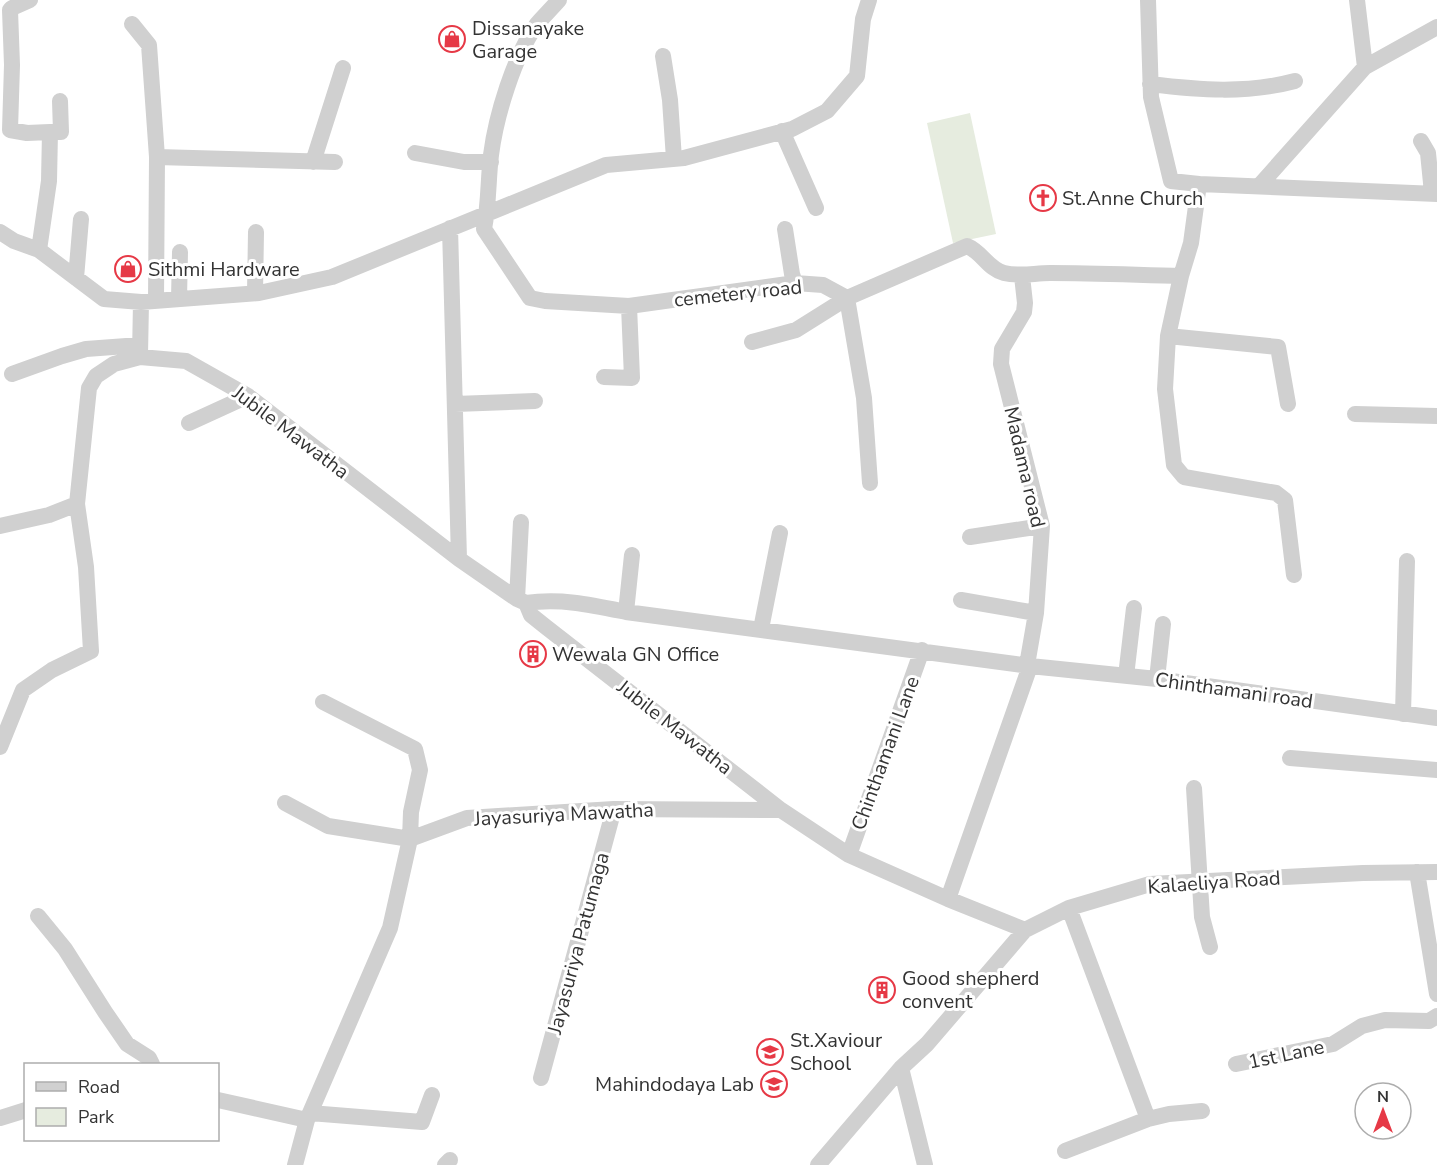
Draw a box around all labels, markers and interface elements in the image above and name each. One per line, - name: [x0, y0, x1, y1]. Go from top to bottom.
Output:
- place label: Dissanayake Garage: [472, 15, 584, 65]
- shop icon: Dissanayake Garage: [437, 24, 467, 54]
- church icon: St.Anne Church: [1028, 183, 1058, 213]
- place label: St.Anne Church: [1062, 185, 1203, 212]
- shop icon: Sithmi Hardware: [113, 254, 143, 284]
- place label: Sithmi Hardware: [148, 256, 300, 283]
- street label: cemetery road: [673, 273, 803, 314]
- street label: Jubile Mawatha: [226, 379, 354, 485]
- street label: Madama road: [997, 404, 1052, 530]
- building icon: Wewala GN Office: [518, 639, 548, 669]
- place label: Wewala GN Office: [552, 641, 719, 668]
- street label: Chinthamani road: [1153, 666, 1315, 715]
- street label: Chinthamani Lane: [845, 672, 926, 834]
- street label: Jubile Mawatha: [611, 673, 738, 781]
- street label: Jayasuriya Mawatha: [472, 796, 655, 833]
- street label: Jayasuriya Patumaga: [541, 849, 616, 1038]
- street label: Kalaeliya Road: [1147, 864, 1281, 901]
- place label: Good shepherd convent: [902, 965, 1040, 1015]
- building icon: Good shepherd convent: [867, 975, 897, 1005]
- place label: St.Xaviour School: [790, 1027, 882, 1077]
- street label: 1st Lane: [1246, 1033, 1327, 1076]
- school or university icon: St.Xaviour School: [755, 1037, 785, 1067]
- legend: [24, 1063, 219, 1141]
- school or university icon: Mahindodaya Lab: [759, 1069, 789, 1099]
- place label: Mahindodaya Lab: [595, 1071, 754, 1098]
- text: Road: [78, 1075, 120, 1099]
- north arrow: [1353, 1081, 1413, 1141]
- text: N: [1377, 1086, 1389, 1108]
- text: Park: [78, 1105, 115, 1129]

